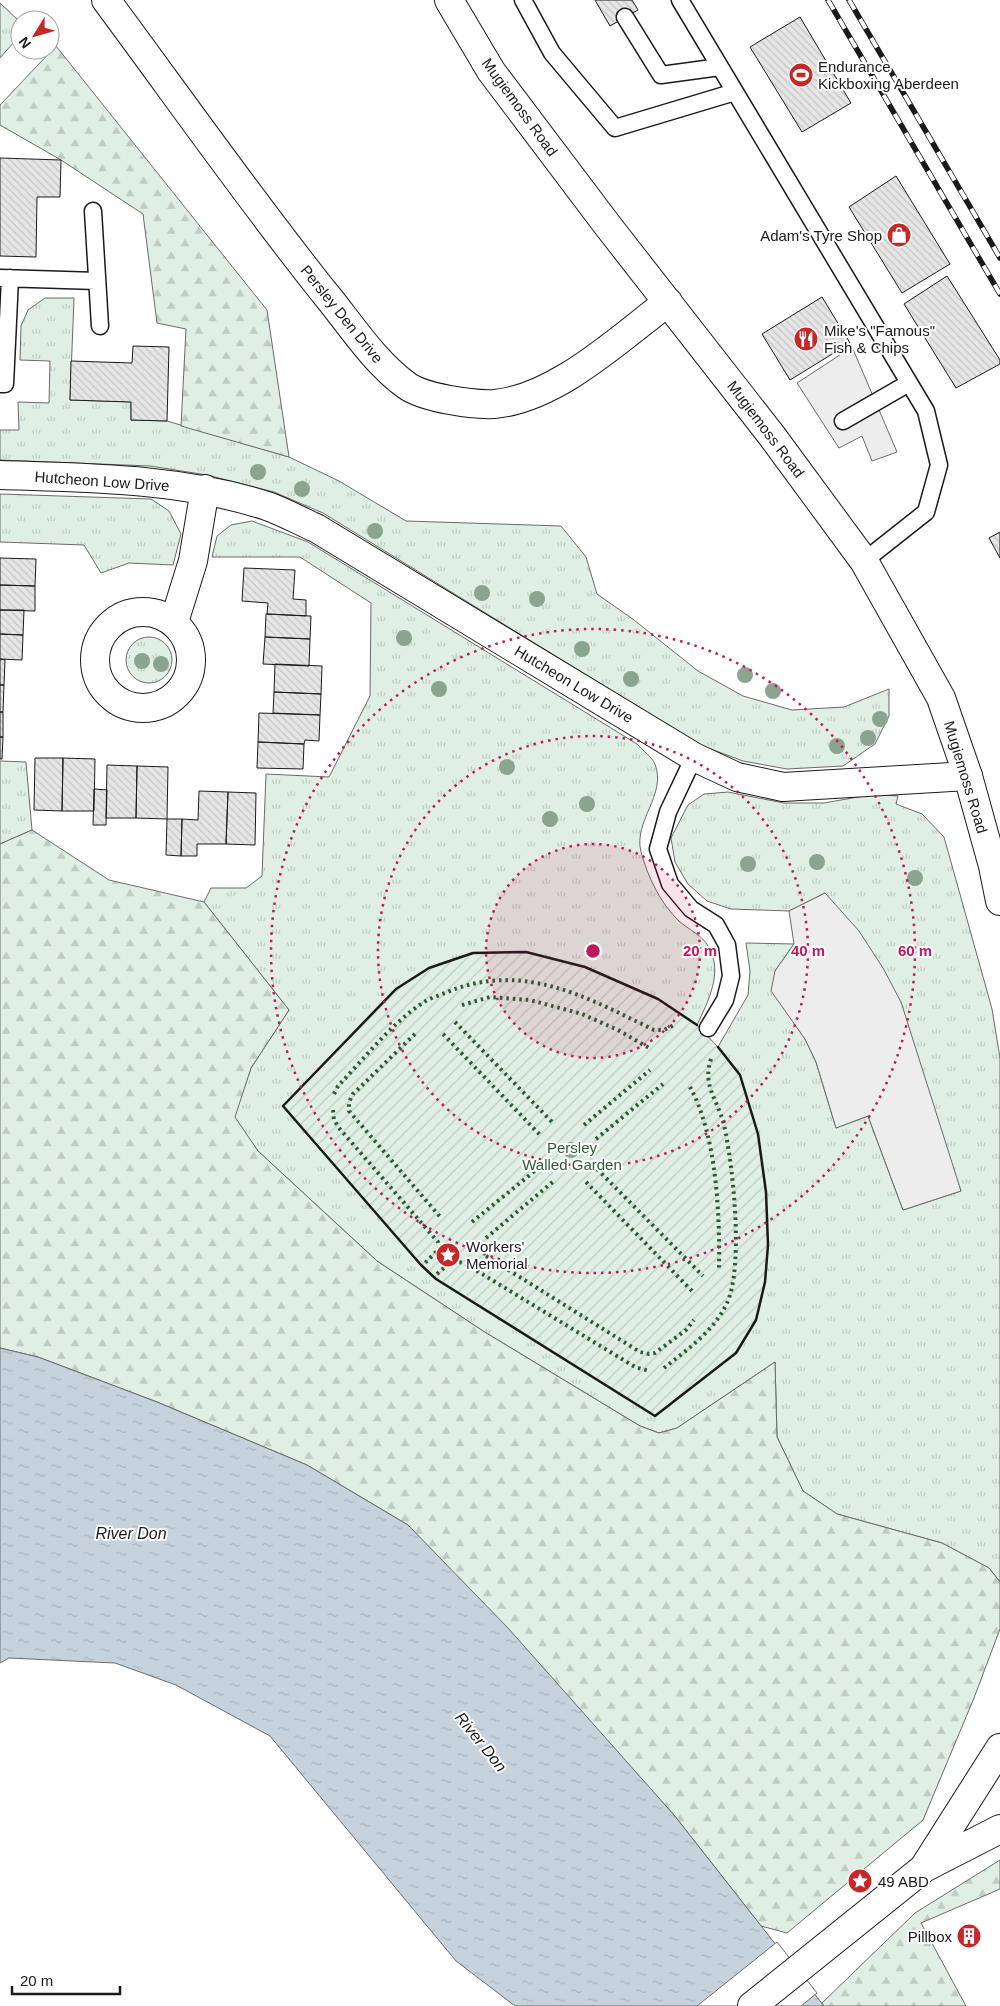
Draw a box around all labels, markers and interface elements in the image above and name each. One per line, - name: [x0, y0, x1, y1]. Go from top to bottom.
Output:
- north arrow: [10, 10, 60, 60]
- text: N: [15, 34, 34, 52]
- street label: Mugiemoss Road: [479, 55, 561, 159]
- place label: Endurance Kickboxing Aberdeen: [818, 58, 959, 92]
- sports icon: Endurance Kickboxing Aberdeen: [788, 62, 814, 88]
- shop icon: Adam's Tyre Shop: [886, 222, 912, 248]
- place label: Adam's Tyre Shop: [760, 227, 882, 244]
- street label: Persley Den Drive: [297, 262, 387, 366]
- place label: Mike's "Famous" Fish & Chips: [824, 322, 935, 356]
- restaurant icon: Mike's "Famous" Fish & Chips: [793, 326, 819, 352]
- street label: Mugiemoss Road: [724, 377, 808, 481]
- street label: Hutcheon Low Drive: [34, 468, 170, 494]
- street label: Hutcheon Low Drive: [512, 642, 636, 726]
- street label: Mugiemoss Road: [941, 719, 991, 835]
- centre of rings: [584, 942, 602, 960]
- text: 20 m: [683, 942, 717, 959]
- text: 40 m: [791, 942, 825, 959]
- text: 60 m: [898, 942, 932, 959]
- park label: Persley Walled Garden: [522, 1139, 622, 1173]
- place label: Workers' Memorial: [466, 1238, 528, 1272]
- place icon: Workers' Memorial: [435, 1242, 461, 1268]
- water label: River Don: [95, 1525, 167, 1542]
- water label: River Don: [452, 1709, 510, 1775]
- place icon: 49 ABD: [847, 1868, 873, 1894]
- place label: 49 ABD: [878, 1873, 929, 1890]
- building icon: Pillbox: [956, 1923, 982, 1949]
- place label: Pillbox: [908, 1928, 952, 1945]
- scale bar: [12, 1964, 120, 1996]
- text: 20 m: [20, 1972, 53, 1989]

